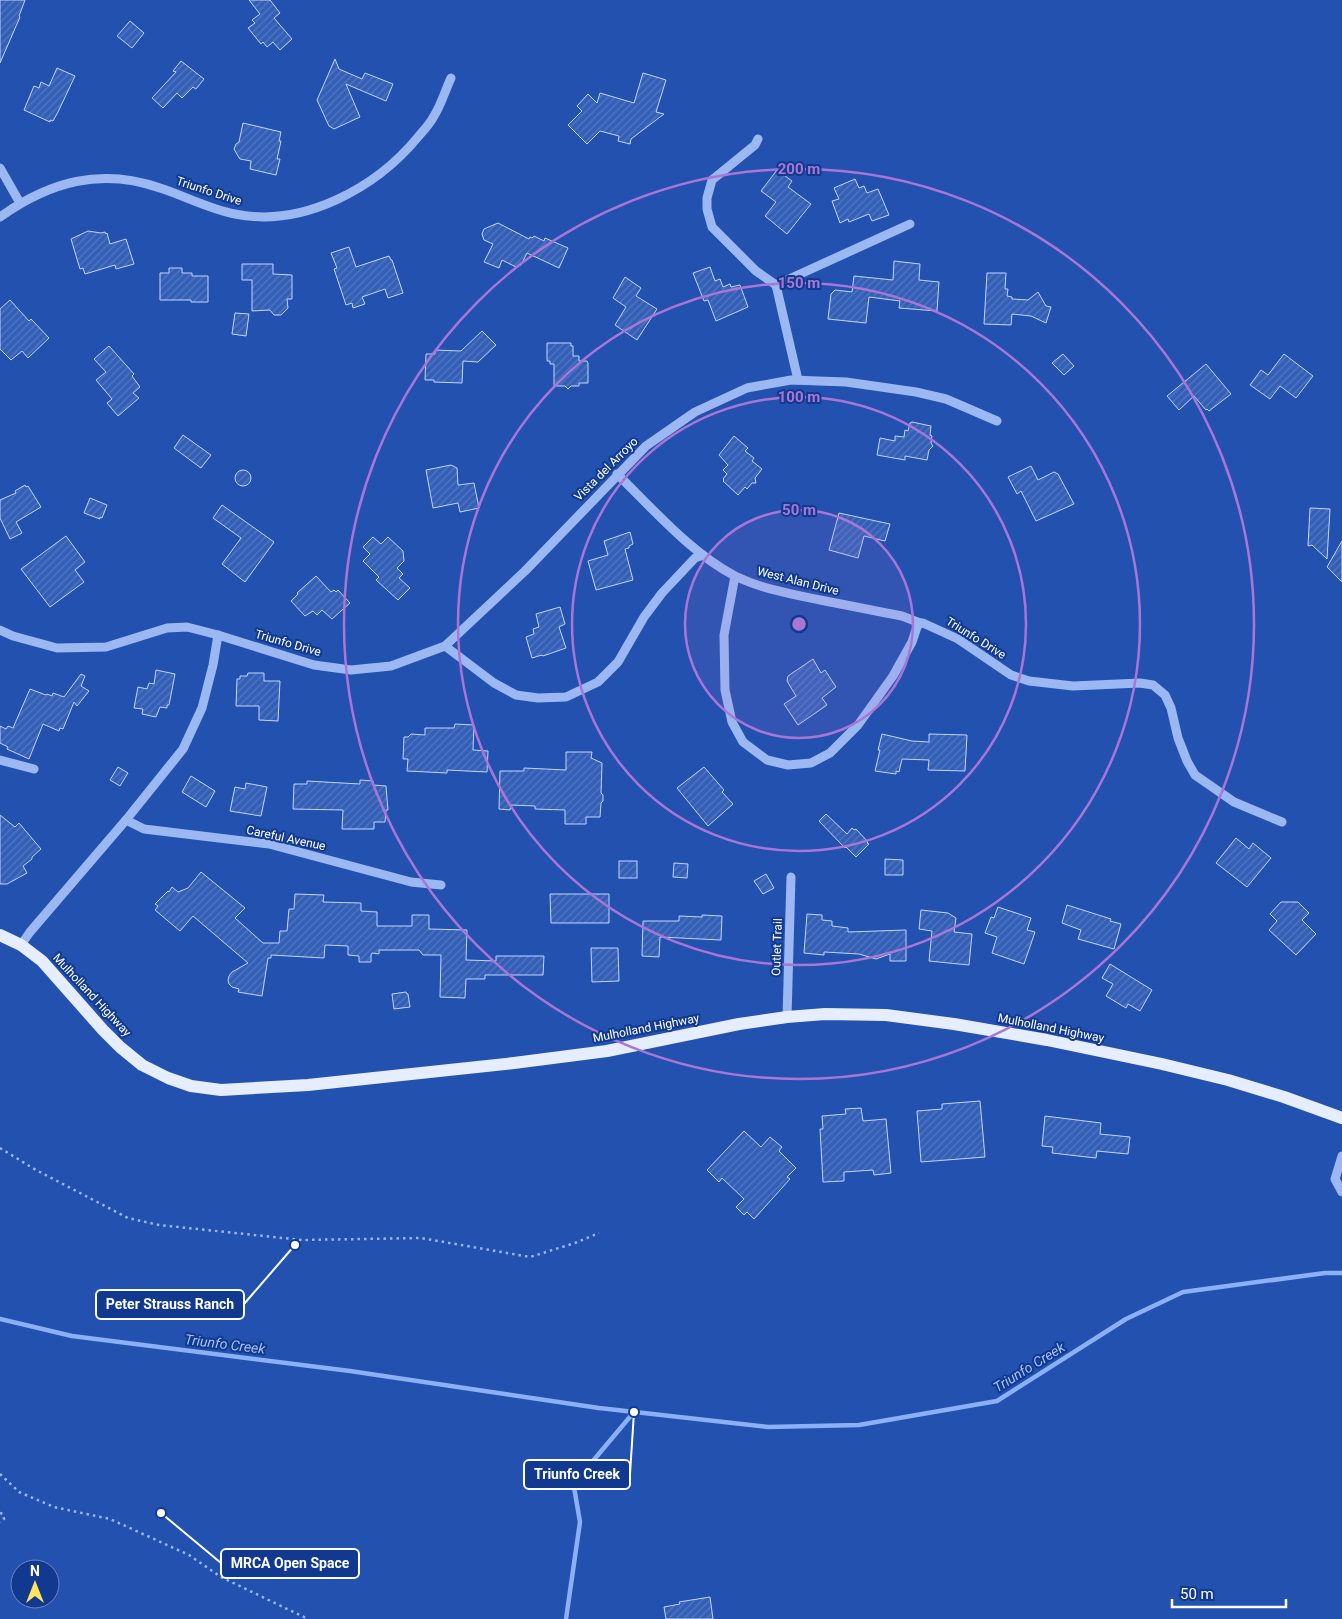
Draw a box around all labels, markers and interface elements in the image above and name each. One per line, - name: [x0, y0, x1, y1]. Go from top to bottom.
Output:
- text: 200 m: [778, 160, 820, 178]
- street label: Triunfo Drive: [175, 174, 243, 208]
- text: 150 m: [778, 274, 820, 292]
- text: 100 m: [778, 388, 820, 406]
- street label: Vista del Arroyo: [571, 434, 641, 504]
- text: 50 m: [782, 501, 816, 519]
- street label: West Alan Drive: [756, 564, 840, 598]
- street label: Triunfo Drive: [943, 614, 1009, 662]
- centre of rings: [790, 615, 808, 633]
- street label: Triunfo Drive: [253, 627, 323, 659]
- street label: Careful Avenue: [245, 823, 327, 853]
- street label: Outlet Trail: [769, 918, 785, 976]
- street label: Mulholland Highway: [50, 951, 134, 1040]
- street label: Mulholland Highway: [592, 1011, 701, 1045]
- street label: Mulholland Highway: [997, 1011, 1106, 1045]
- callout: Peter Strauss Ranch: [96, 1290, 244, 1319]
- text: Peter Strauss Ranch: [106, 1296, 234, 1312]
- water label: Triunfo Creek: [184, 1331, 267, 1357]
- water label: Triunfo Creek: [990, 1338, 1069, 1395]
- callout: Triunfo Creek: [524, 1460, 630, 1489]
- text: Triunfo Creek: [534, 1466, 620, 1482]
- callout: MRCA Open Space: [221, 1549, 359, 1578]
- text: MRCA Open Space: [231, 1555, 350, 1571]
- north arrow: [10, 1559, 60, 1609]
- text: N: [30, 1563, 40, 1579]
- scale bar: [1172, 1576, 1286, 1608]
- text: 50 m: [1180, 1585, 1214, 1603]

